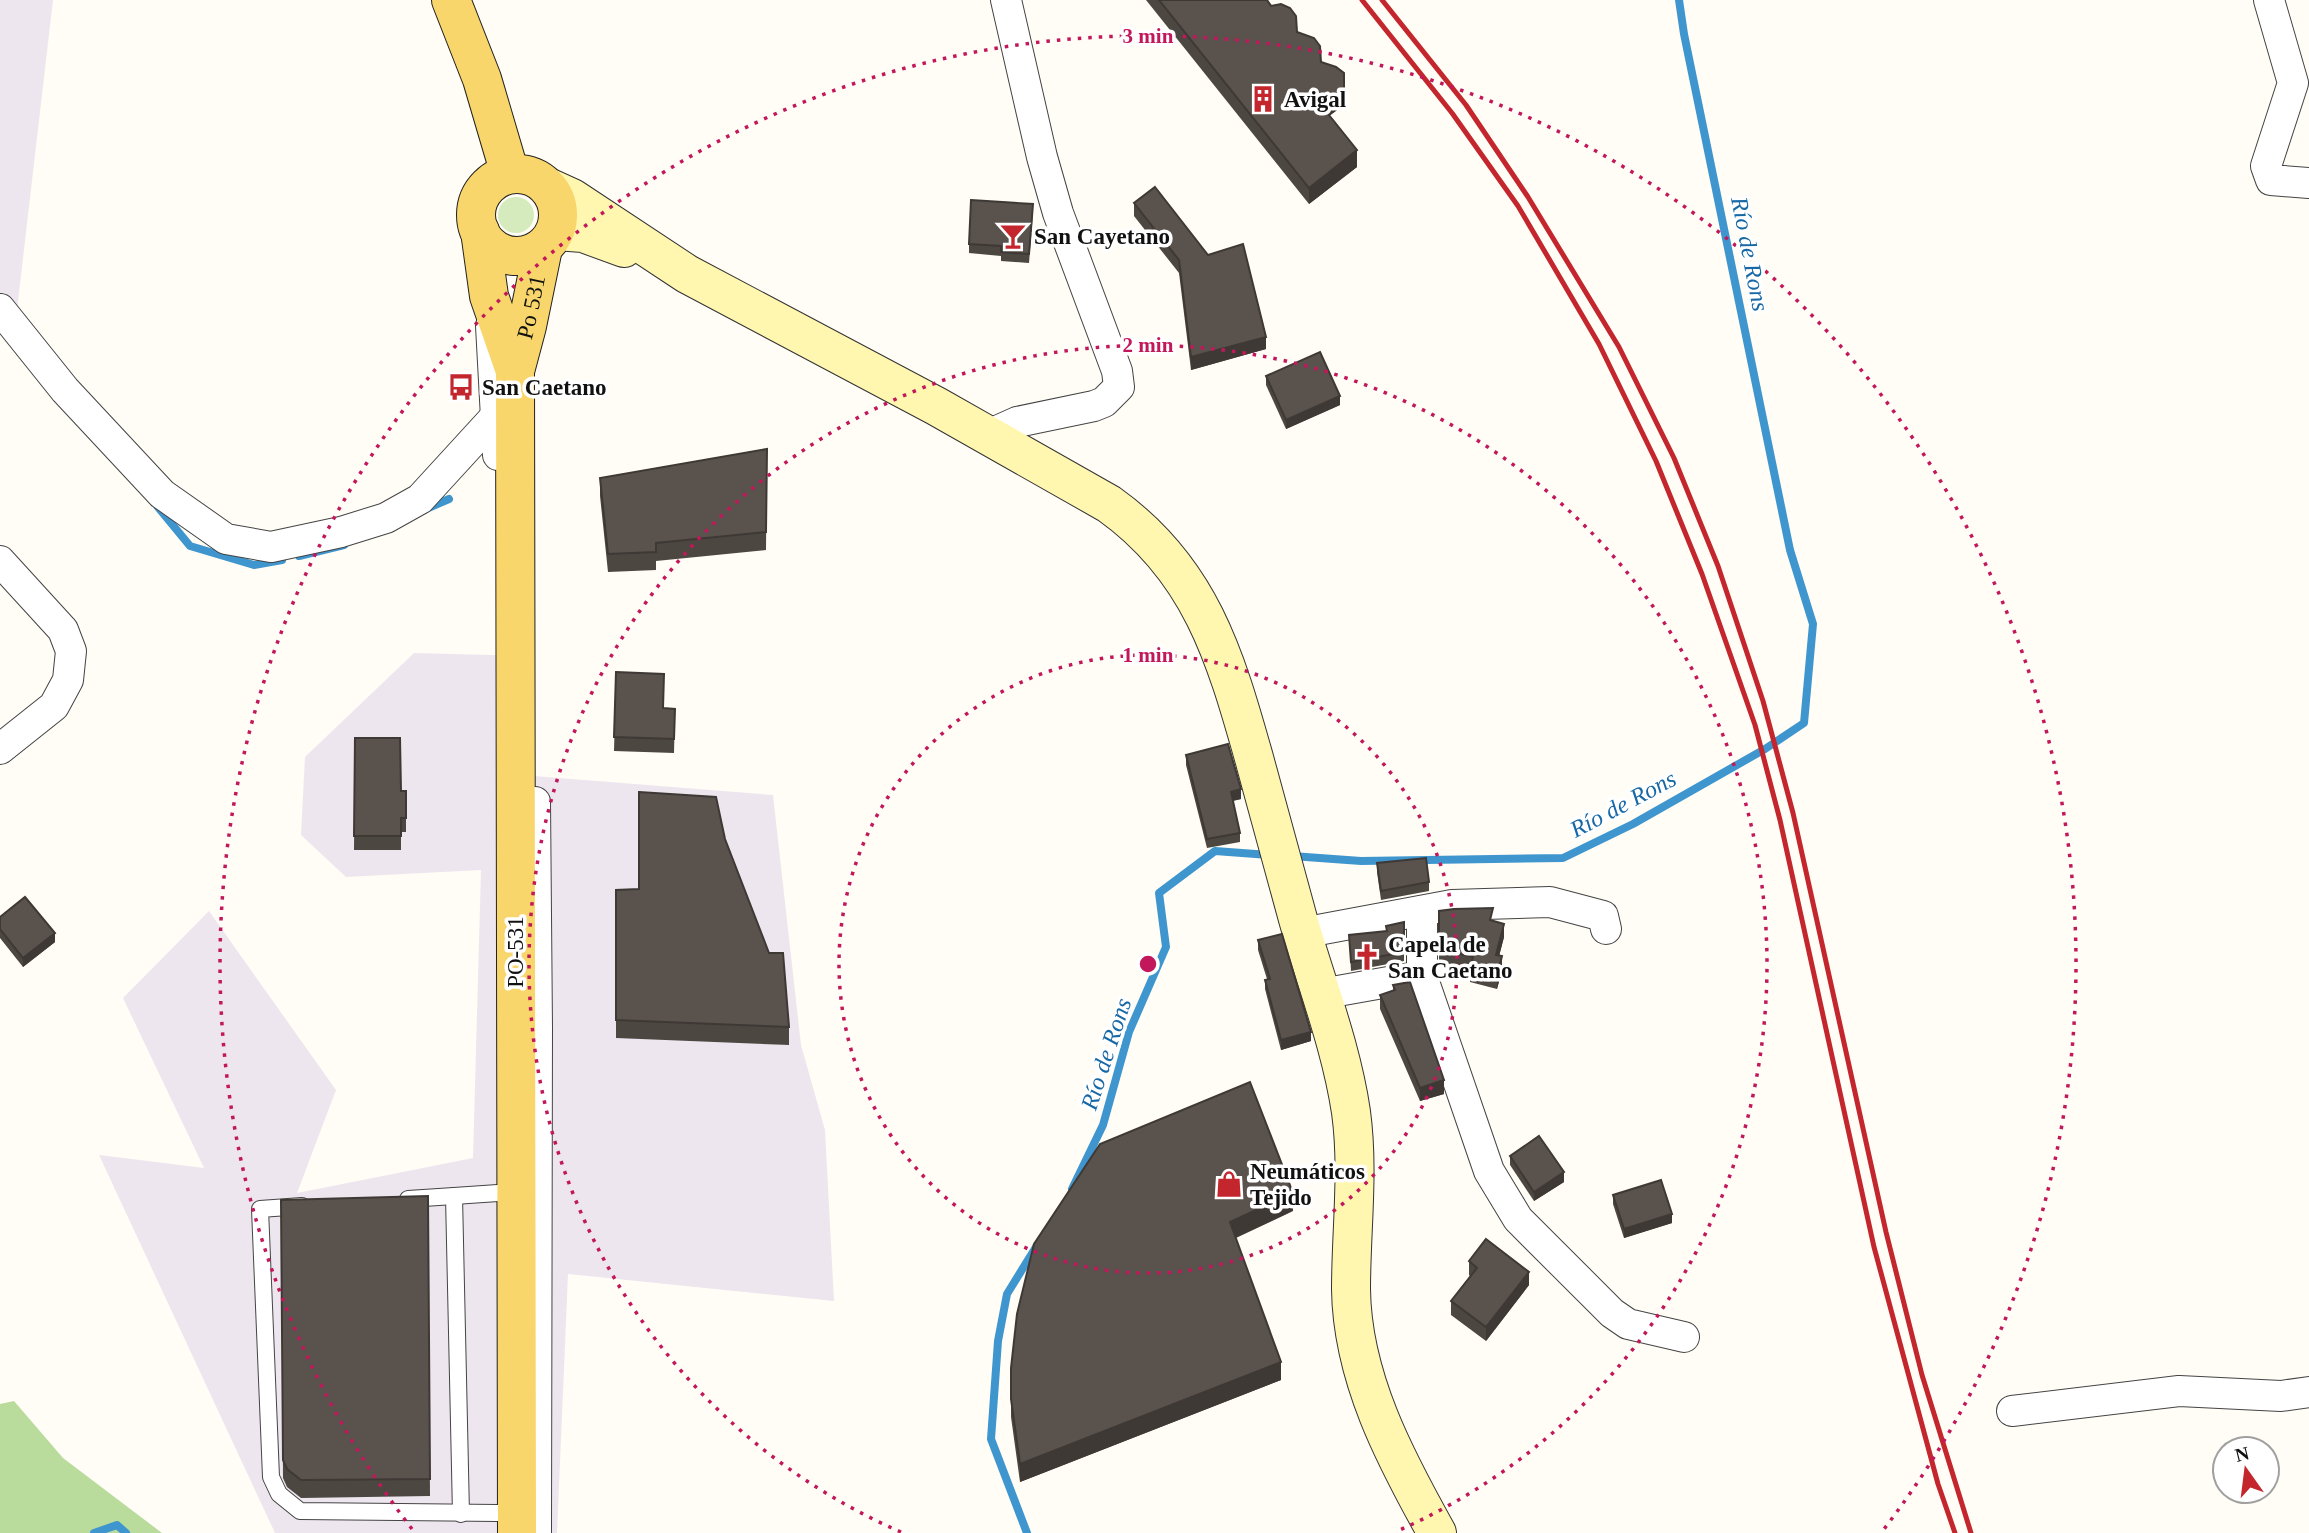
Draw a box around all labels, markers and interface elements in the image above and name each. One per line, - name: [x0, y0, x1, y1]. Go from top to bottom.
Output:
- text: 3 min: [1123, 24, 1174, 48]
- building icon: Avigal: [1248, 84, 1278, 114]
- place label: Avigal: [1284, 87, 1346, 112]
- water label: Río de Rons: [1726, 194, 1774, 313]
- bar icon: San Cayetano: [998, 221, 1028, 251]
- place label: San Cayetano: [1034, 224, 1170, 249]
- street label: Po 531: [512, 273, 550, 342]
- text: 2 min: [1123, 333, 1174, 357]
- bus stop icon: San Caetano: [446, 372, 476, 402]
- place label: San Caetano: [482, 375, 607, 400]
- text: 1 min: [1123, 643, 1174, 667]
- water label: Río de Rons: [1565, 765, 1680, 843]
- street label: PO-531: [503, 916, 528, 988]
- place label: Capela de San Caetano: [1388, 932, 1513, 983]
- church icon: Capela de San Caetano: [1352, 942, 1382, 972]
- centre of rings: [1136, 952, 1160, 976]
- water label: Río de Rons: [1075, 995, 1136, 1114]
- place label: Neumáticos Tejido: [1250, 1159, 1365, 1210]
- shop icon: Neumáticos Tejido: [1214, 1169, 1244, 1199]
- north arrow: [2211, 1435, 2281, 1505]
- text: N: [2233, 1442, 2251, 1466]

